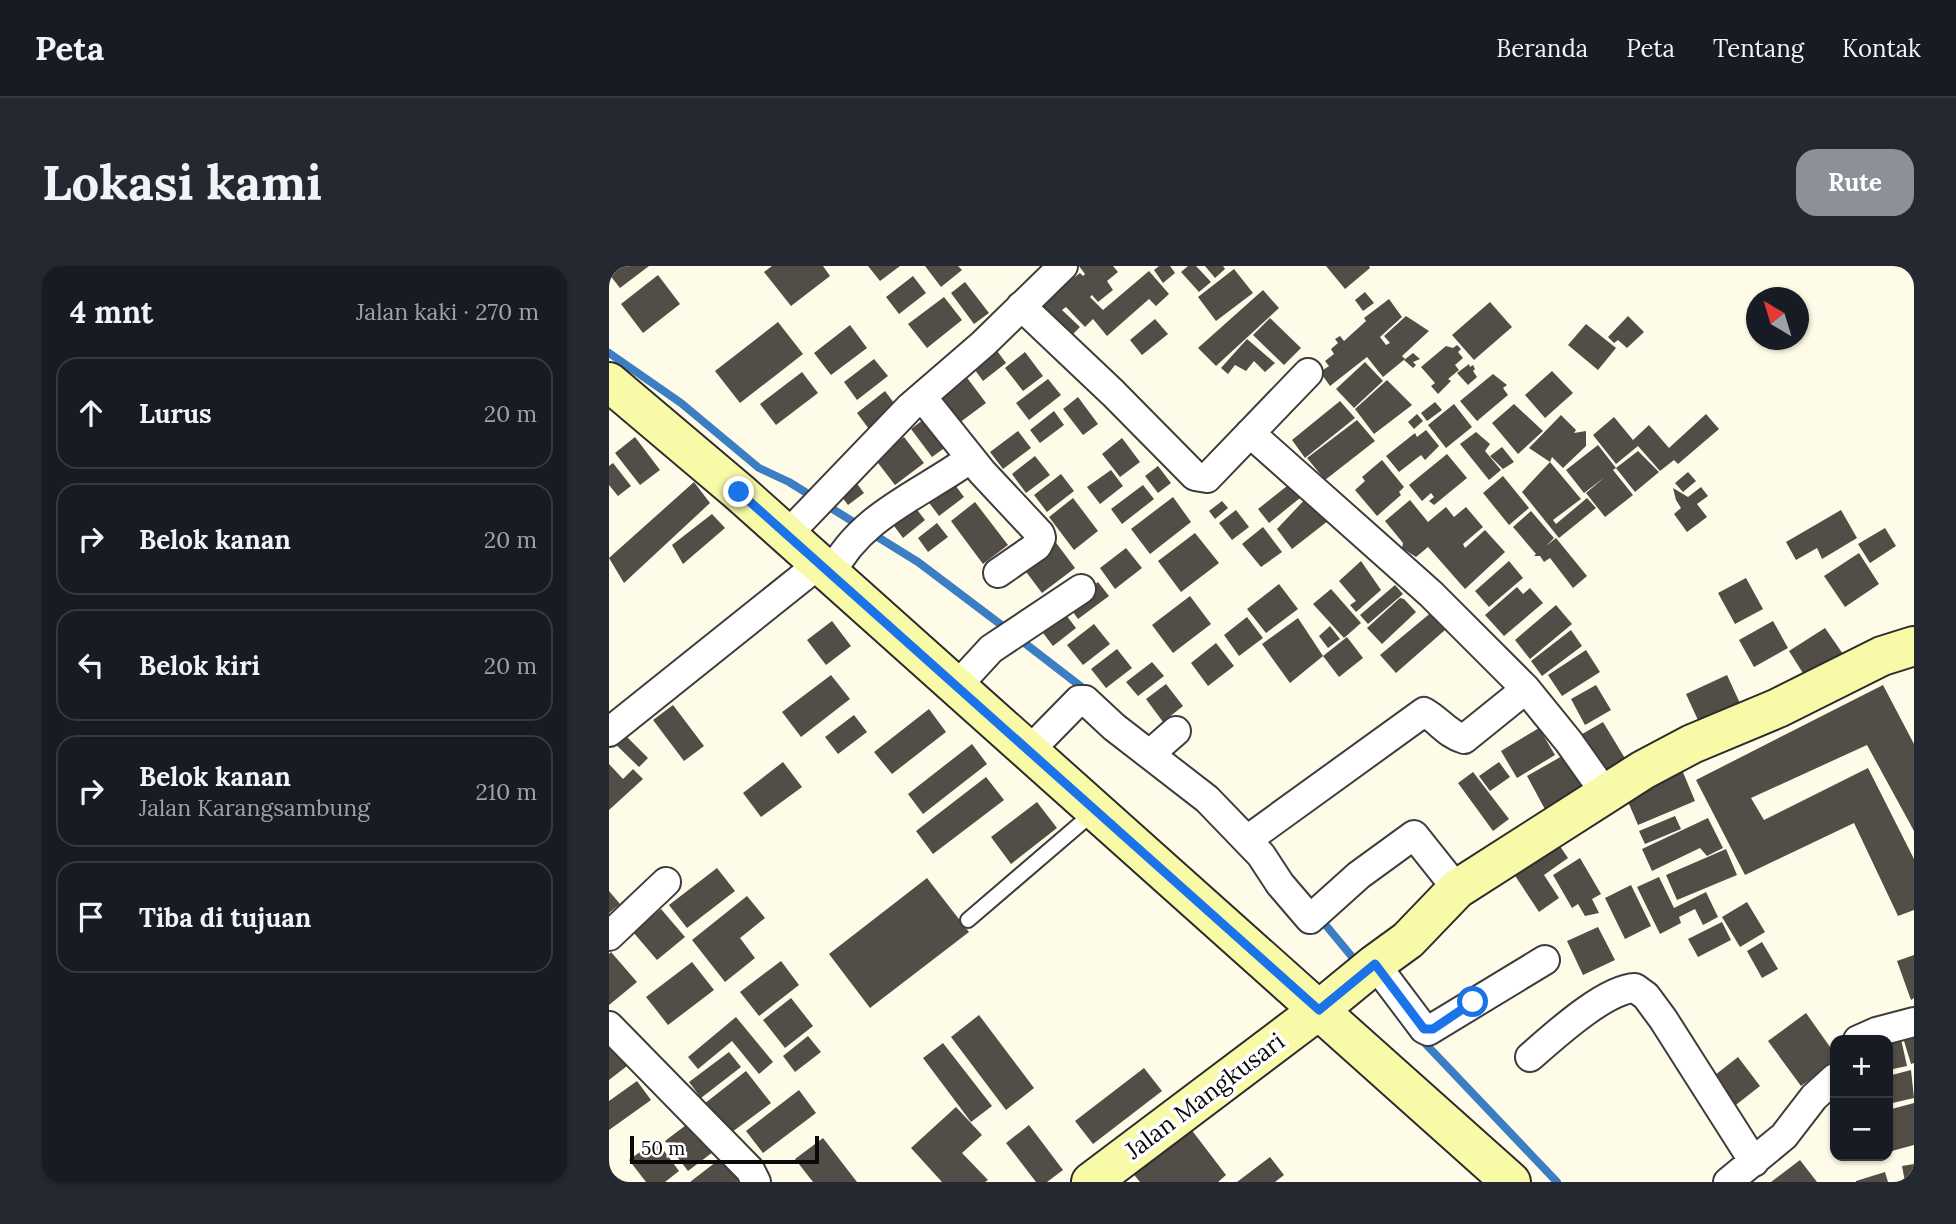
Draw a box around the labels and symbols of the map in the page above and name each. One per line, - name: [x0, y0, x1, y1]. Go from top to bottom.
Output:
- north arrow: [1746, 287, 1809, 350]
- route end: [723, 476, 754, 507]
- route start: [1457, 986, 1488, 1017]
- street label: Jalan Mangkusari: [1118, 1026, 1290, 1166]
- scale bar: [630, 1133, 819, 1165]

